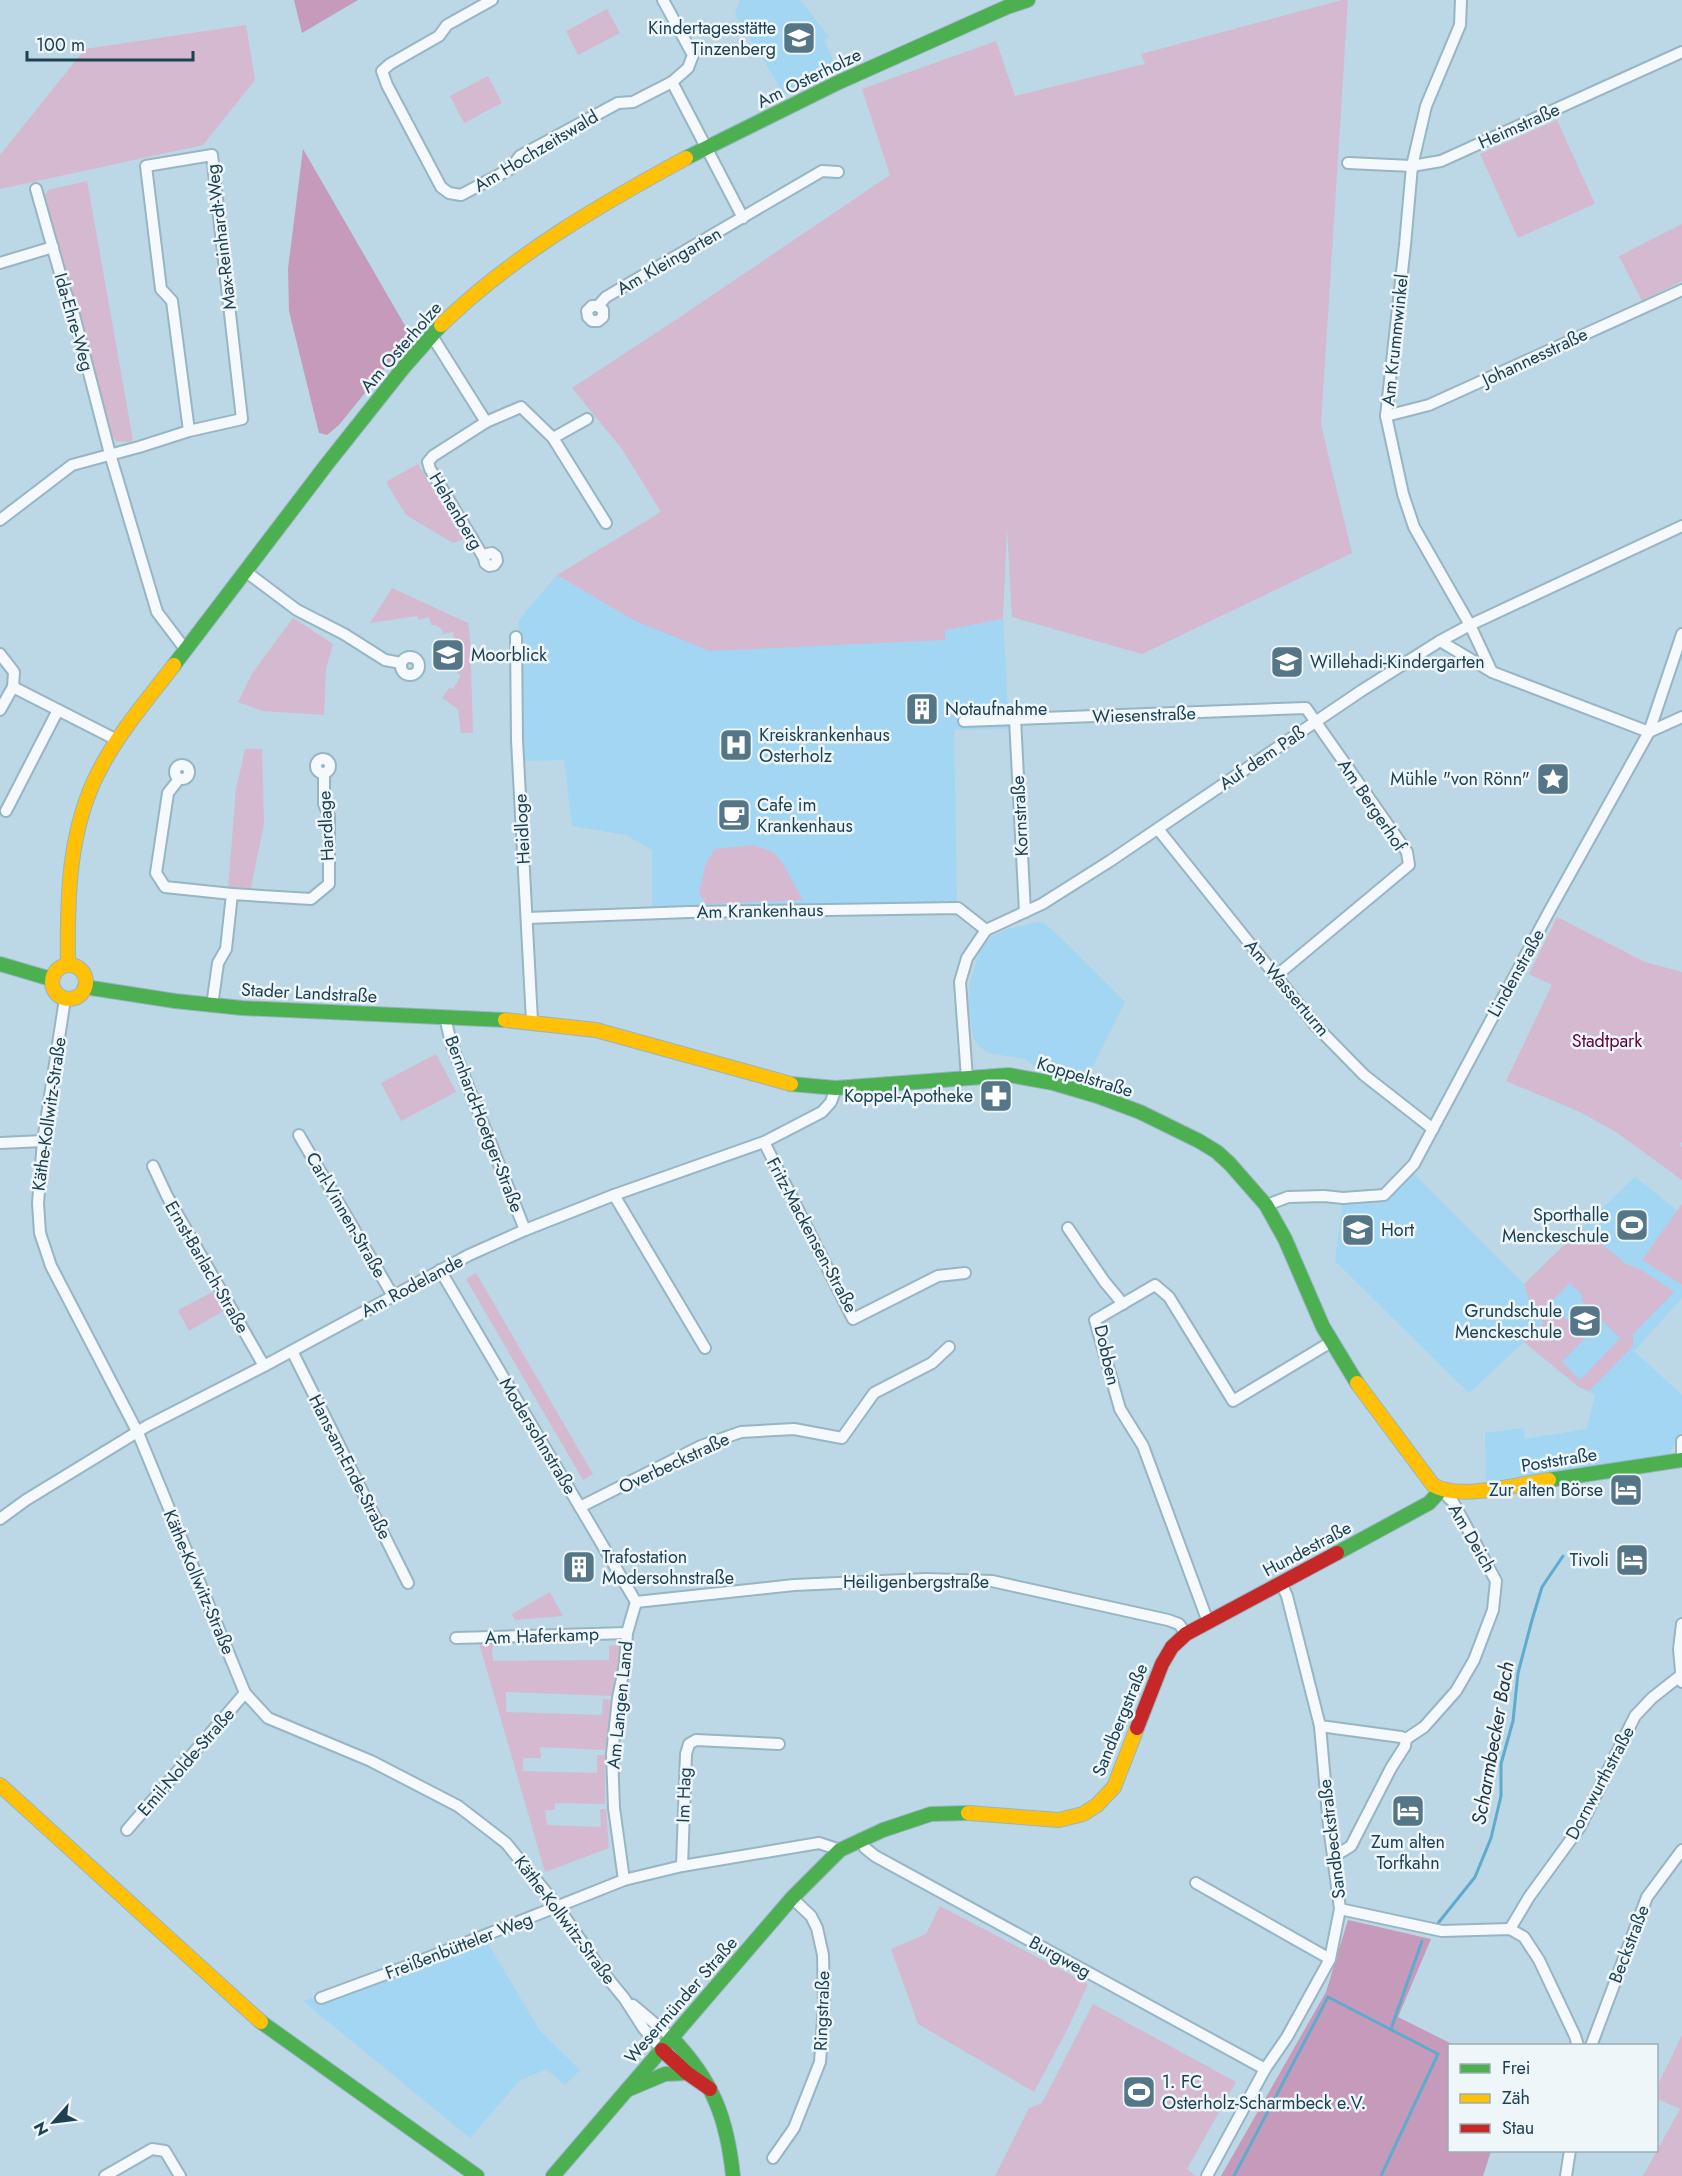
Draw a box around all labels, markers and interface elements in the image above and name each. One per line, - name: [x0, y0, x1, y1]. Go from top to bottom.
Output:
- place label: Kindertagesstätte Tinzenberg: [648, 15, 776, 62]
- school or university icon: Kindertagesstätte Tinzenberg: [781, 20, 817, 56]
- scale bar: [27, 24, 194, 62]
- text: 100 m: [36, 32, 85, 58]
- street label: Am Osterholze: [752, 41, 866, 115]
- street label: Heimstraße: [1474, 96, 1564, 156]
- street label: Am Hochzeitswald: [469, 104, 603, 198]
- street label: Max-Reinhardt-Weg: [199, 163, 243, 311]
- street label: Am Kleingarten: [612, 220, 726, 302]
- street label: Ida-Ehre-Weg: [48, 270, 100, 374]
- street label: Am Krummwinkel: [1375, 273, 1415, 407]
- street label: Am Osterholze: [354, 296, 448, 398]
- street label: Johannesstraße: [1476, 321, 1592, 394]
- street label: Hehenberg: [423, 467, 489, 555]
- school or university icon: Moorblick: [430, 637, 466, 673]
- place label: Moorblick: [471, 642, 547, 668]
- school or university icon: Willehadi-Kindergarten: [1269, 644, 1305, 680]
- place label: Willehadi-Kindergarten: [1310, 649, 1485, 675]
- building icon: Notaufnahme: [904, 691, 940, 727]
- place label: Notaufnahme: [945, 696, 1047, 722]
- street label: Wiesenstraße: [1092, 700, 1196, 730]
- street label: Auf dem Paß: [1214, 720, 1310, 796]
- place label: Kreiskrankenhaus Osterholz: [759, 722, 890, 769]
- hospital icon: Kreiskrankenhaus Osterholz: [718, 727, 754, 763]
- street label: Am Bergerhof: [1331, 754, 1413, 857]
- place icon: Mühle "von Rönn": [1535, 761, 1571, 797]
- place label: Mühle "von Rönn": [1390, 766, 1530, 792]
- street label: Kornstraße: [1005, 775, 1035, 857]
- street label: Hardlage: [311, 790, 341, 862]
- place label: Cafe im Krankenhaus: [757, 792, 853, 839]
- street label: Heidloge: [507, 793, 537, 865]
- cafe icon: Cafe im Krankenhaus: [716, 797, 752, 833]
- street label: Am Krankenhaus: [696, 897, 824, 925]
- street label: Lindenstraße: [1481, 924, 1551, 1022]
- street label: Am Wasserturm: [1238, 934, 1336, 1042]
- street label: Stader Landstraße: [240, 976, 378, 1010]
- park label: Stadtpark: [1572, 1028, 1642, 1054]
- street label: Bernhard-Hoetger-Straße: [438, 1032, 530, 1216]
- street label: Käthe-Kollwitz-Straße: [25, 1035, 73, 1193]
- street label: Koppelstraße: [1034, 1050, 1136, 1104]
- pharmacy icon: Koppel-Apotheke: [978, 1078, 1014, 1114]
- place label: Koppel-Apotheke: [844, 1083, 973, 1109]
- street label: Carl-Vinnen-Straße: [299, 1147, 393, 1283]
- street label: Fritz-Mackensen-Straße: [760, 1153, 864, 1317]
- street label: Ernst-Barlach-Straße: [159, 1196, 255, 1338]
- place label: Sporthalle Menckeschule: [1502, 1202, 1609, 1249]
- sports icon: Sporthalle Menckeschule: [1614, 1207, 1650, 1243]
- school or university icon: Hort: [1340, 1212, 1376, 1248]
- place label: Hort: [1381, 1217, 1415, 1243]
- street label: Am Rodelande: [356, 1248, 468, 1324]
- place label: Grundschule Menckeschule: [1455, 1298, 1562, 1345]
- school or university icon: Grundschule Menckeschule: [1567, 1303, 1603, 1339]
- street label: Dobben: [1087, 1322, 1127, 1388]
- street label: Modersohnstraße: [493, 1373, 583, 1499]
- street label: Hans-am-Ende-Straße: [302, 1390, 398, 1544]
- street label: Overbeckstraße: [614, 1426, 734, 1500]
- street label: Poststraße: [1519, 1441, 1599, 1479]
- hotel icon: Zur alten Börse: [1608, 1472, 1644, 1508]
- place label: Zur alten Börse: [1489, 1477, 1603, 1503]
- street label: Am Deich: [1442, 1499, 1502, 1577]
- street label: Käthe-Kollwitz-Straße: [157, 1505, 241, 1659]
- street label: Hundestraße: [1258, 1515, 1356, 1583]
- hotel icon: Tivoli: [1614, 1542, 1650, 1578]
- place label: Trafostation Modersohnstraße: [602, 1544, 734, 1591]
- place label: Tivoli: [1570, 1547, 1609, 1573]
- building icon: Trafostation Modersohnstraße: [561, 1549, 597, 1585]
- street label: Heiligenbergstraße: [843, 1569, 989, 1595]
- street label: Am Haferkamp: [484, 1621, 600, 1651]
- street label: Am Langen Land: [600, 1640, 640, 1770]
- water label: Scharmbecker Bach: [1464, 1659, 1522, 1827]
- street label: Sandbergstraße: [1086, 1660, 1154, 1780]
- street label: Emil-Nolde-Straße: [131, 1702, 241, 1822]
- street label: Dornwurthstraße: [1559, 1722, 1641, 1844]
- street label: Im Hag: [670, 1767, 698, 1823]
- street label: Sandbeckstraße: [1312, 1778, 1352, 1900]
- hotel icon: Zum alten Torfkahn: [1390, 1793, 1426, 1829]
- place label: Zum alten Torfkahn: [1371, 1829, 1445, 1876]
- street label: Käthe-Kollwitz-Straße: [508, 1850, 622, 1990]
- street label: Beckstraße: [1602, 1901, 1656, 1987]
- street label: Freißenbütteler Weg: [382, 1906, 536, 1986]
- street label: Burgweg: [1024, 1929, 1096, 1985]
- street label: Wesermünder Straße: [618, 1931, 744, 2069]
- street label: Ringstraße: [808, 1970, 836, 2052]
- legend: [1448, 2044, 1658, 2152]
- text: Frei: [1502, 2055, 1531, 2081]
- place label: 1. FC Osterholz-Scharmbeck e.V.: [1162, 2069, 1366, 2116]
- sports icon: 1. FC Osterholz-Scharmbeck e.V.: [1121, 2074, 1157, 2110]
- text: Zäh: [1502, 2085, 1530, 2111]
- north arrow: [24, 2092, 84, 2152]
- text: Stau: [1502, 2115, 1534, 2141]
- text: N: [28, 2118, 54, 2140]

